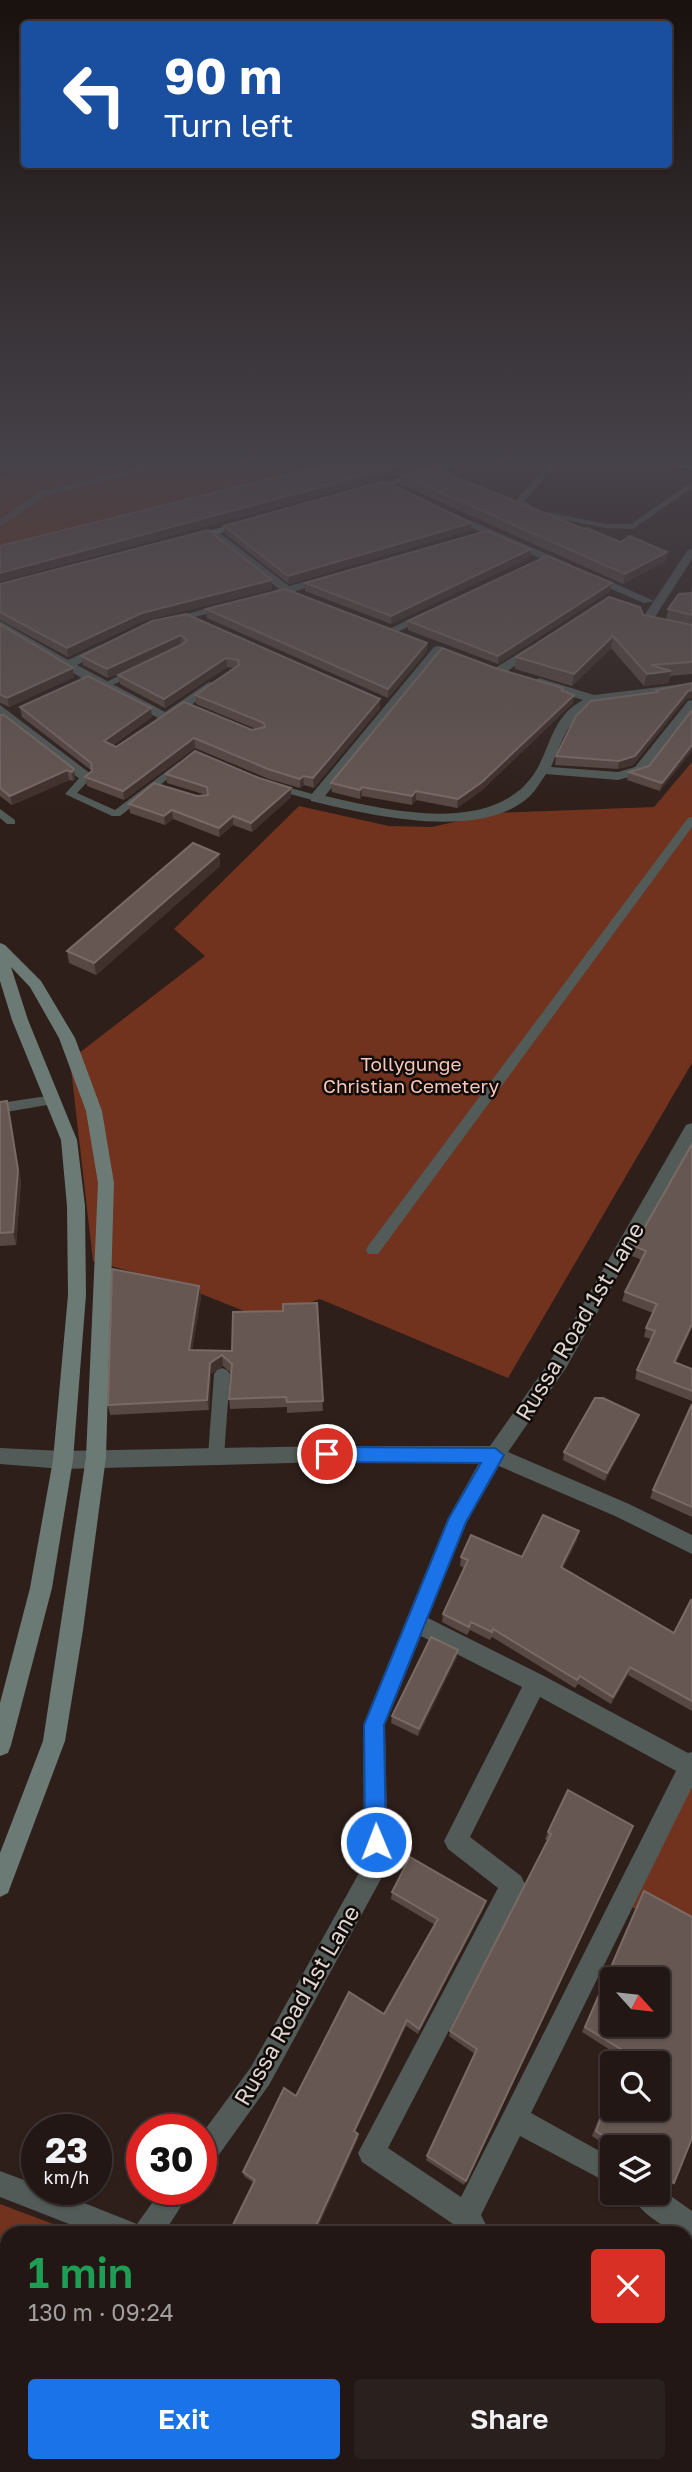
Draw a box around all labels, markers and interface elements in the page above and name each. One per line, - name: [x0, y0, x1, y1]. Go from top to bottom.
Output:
- text: 90 m: [164, 46, 282, 105]
- icon: left: [49, 49, 140, 140]
- text: Turn left: [164, 106, 293, 144]
- park label: Tollygunge Christian Cemetery: [323, 1052, 499, 1097]
- street label: Russa Road 1st Lane: [509, 1217, 649, 1425]
- pin: [297, 1424, 357, 1484]
- icon: arrive: [308, 1435, 346, 1473]
- position arrow: [339, 1805, 413, 1879]
- street label: Russa Road 1st Lane: [227, 1900, 365, 2110]
- north arrow: [600, 1967, 670, 2037]
- map controls: [600, 1967, 670, 2205]
- button: search: [600, 2051, 670, 2121]
- speed limit sign: 30: [126, 2114, 217, 2205]
- text: 23: [45, 2129, 88, 2171]
- button: layers: [600, 2135, 670, 2205]
- text: km/h: [44, 2166, 89, 2188]
- text: 1 min: [28, 2247, 133, 2297]
- button: close: [591, 2249, 665, 2323]
- text: 130 m · 09:24: [28, 2298, 174, 2326]
- button: Exit: [28, 2379, 340, 2459]
- button: Share: [354, 2379, 665, 2459]

